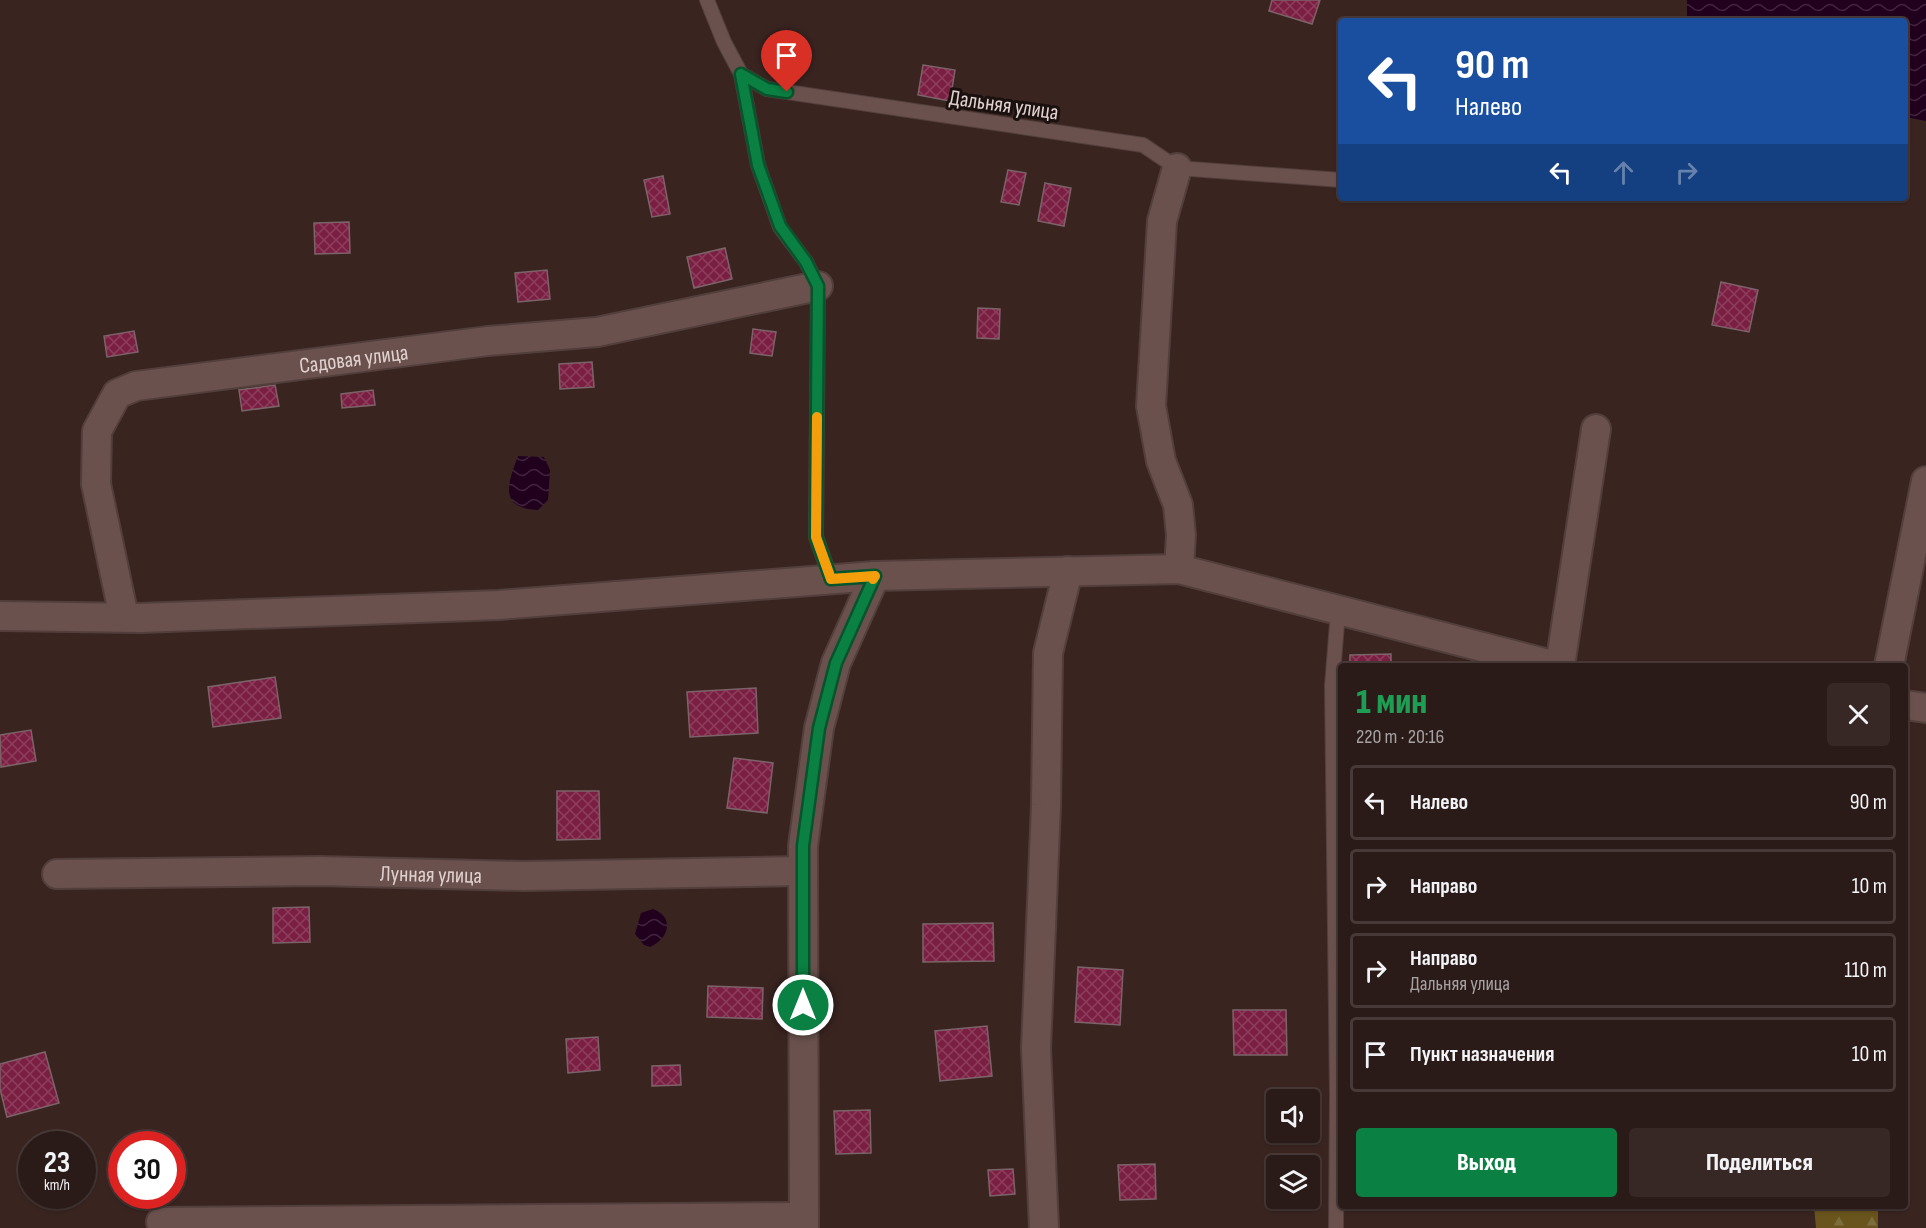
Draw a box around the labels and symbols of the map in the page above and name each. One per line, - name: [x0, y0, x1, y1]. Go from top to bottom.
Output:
- pin: [761, 30, 812, 92]
- street label: Дальняя улица: [947, 84, 1060, 127]
- street label: Садовая улица: [298, 339, 410, 380]
- street label: Лунная улица: [380, 860, 482, 890]
- position arrow: [771, 973, 835, 1037]
- speed limit sign: 30: [108, 1131, 186, 1209]

